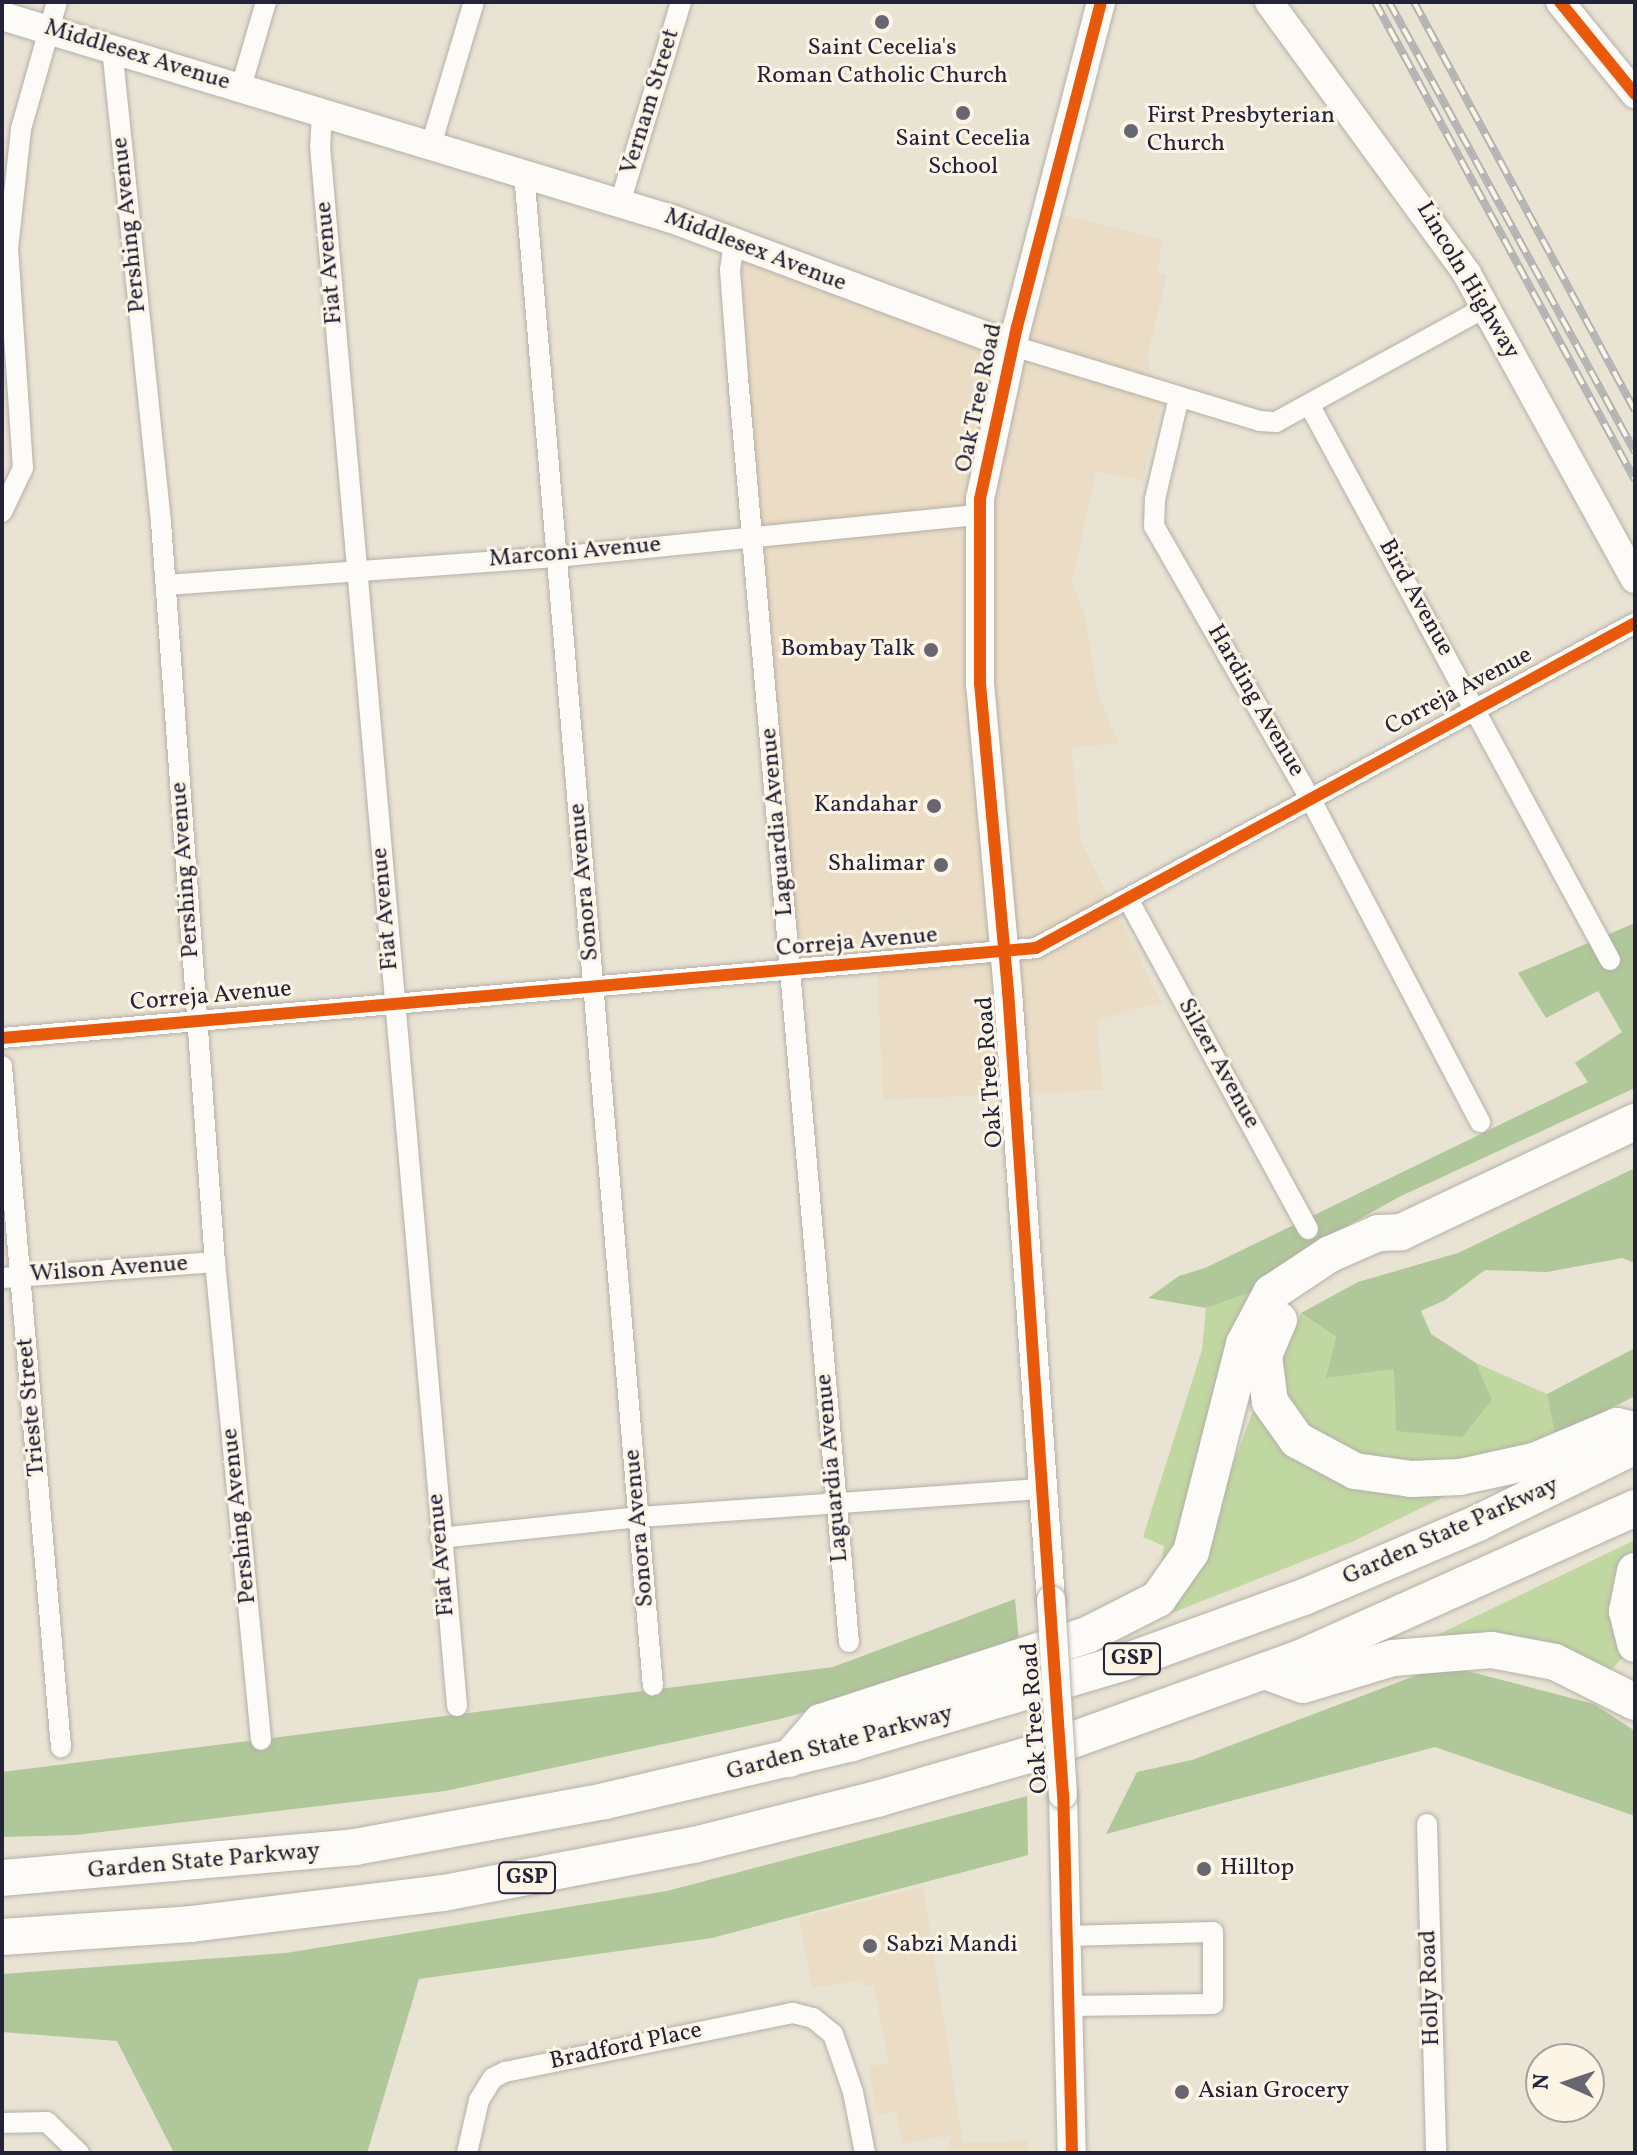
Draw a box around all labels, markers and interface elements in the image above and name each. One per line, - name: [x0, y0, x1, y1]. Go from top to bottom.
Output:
- marker: Saint Cecelia's Roman Catholic Church: [873, 13, 891, 31]
- street label: Middlesex Avenue: [41, 14, 233, 98]
- street label: Vernam Street: [615, 26, 687, 178]
- place label: Saint Cecelia's Roman Catholic Church: [756, 35, 1008, 91]
- place label: First Presbyterian Church: [1147, 103, 1335, 159]
- marker: Saint Cecelia School: [954, 104, 972, 122]
- marker: First Presbyterian Church: [1122, 122, 1140, 140]
- place label: Saint Cecelia School: [895, 126, 1031, 182]
- street label: Pershing Avenue: [106, 136, 154, 314]
- street label: Lincoln Highway: [1409, 197, 1525, 365]
- street label: Fiat Avenue: [310, 200, 350, 326]
- street label: Middlesex Avenue: [660, 203, 850, 299]
- street label: Oak Tree Road: [950, 321, 1010, 475]
- street label: Marconi Avenue: [488, 531, 662, 575]
- street label: Bird Avenue: [1371, 535, 1459, 661]
- street label: Harding Avenue: [1200, 620, 1310, 782]
- place label: Bombay Talk: [779, 636, 915, 664]
- marker: Bombay Talk: [922, 641, 940, 659]
- street label: Correja Avenue: [1381, 641, 1537, 743]
- street label: Laguardia Avenue: [755, 726, 801, 918]
- street label: Pershing Avenue: [165, 781, 207, 959]
- place label: Kandahar: [814, 792, 918, 820]
- marker: Kandahar: [925, 797, 943, 815]
- street label: Sonora Avenue: [564, 802, 606, 962]
- street label: Fiat Avenue: [366, 846, 406, 972]
- place label: Shalimar: [828, 851, 925, 879]
- marker: Shalimar: [932, 856, 950, 874]
- street label: Correja Avenue: [775, 922, 939, 964]
- street label: Correja Avenue: [129, 976, 293, 1018]
- street label: Silzer Avenue: [1170, 994, 1266, 1134]
- street label: Oak Tree Road: [971, 995, 1011, 1149]
- street label: Wilson Avenue: [29, 1250, 189, 1290]
- street label: Trieste Street: [12, 1336, 52, 1478]
- street label: Laguardia Avenue: [810, 1372, 856, 1564]
- street label: Pershing Avenue: [216, 1427, 264, 1605]
- street label: Sonora Avenue: [619, 1448, 661, 1608]
- street label: Garden State Parkway: [1339, 1471, 1563, 1593]
- street label: Fiat Avenue: [422, 1492, 462, 1618]
- street label: Oak Tree Road: [1016, 1641, 1056, 1795]
- road number: GSP: [1102, 1641, 1162, 1677]
- street label: Garden State Parkway: [724, 1700, 956, 1788]
- street label: Garden State Parkway: [87, 1837, 321, 1887]
- place label: Hilltop: [1220, 1855, 1294, 1883]
- road number: GSP: [497, 1860, 557, 1896]
- marker: Hilltop: [1195, 1860, 1213, 1878]
- street label: Holly Road: [1415, 1929, 1447, 2047]
- place label: Sabzi Mandi: [886, 1932, 1018, 1960]
- marker: Sabzi Mandi: [861, 1937, 879, 1955]
- street label: Bradford Place: [547, 2017, 705, 2077]
- north arrow: [1525, 2043, 1605, 2123]
- text: N: [1527, 2073, 1558, 2091]
- place label: Asian Grocery: [1198, 2078, 1349, 2106]
- marker: Asian Grocery: [1173, 2083, 1191, 2101]

